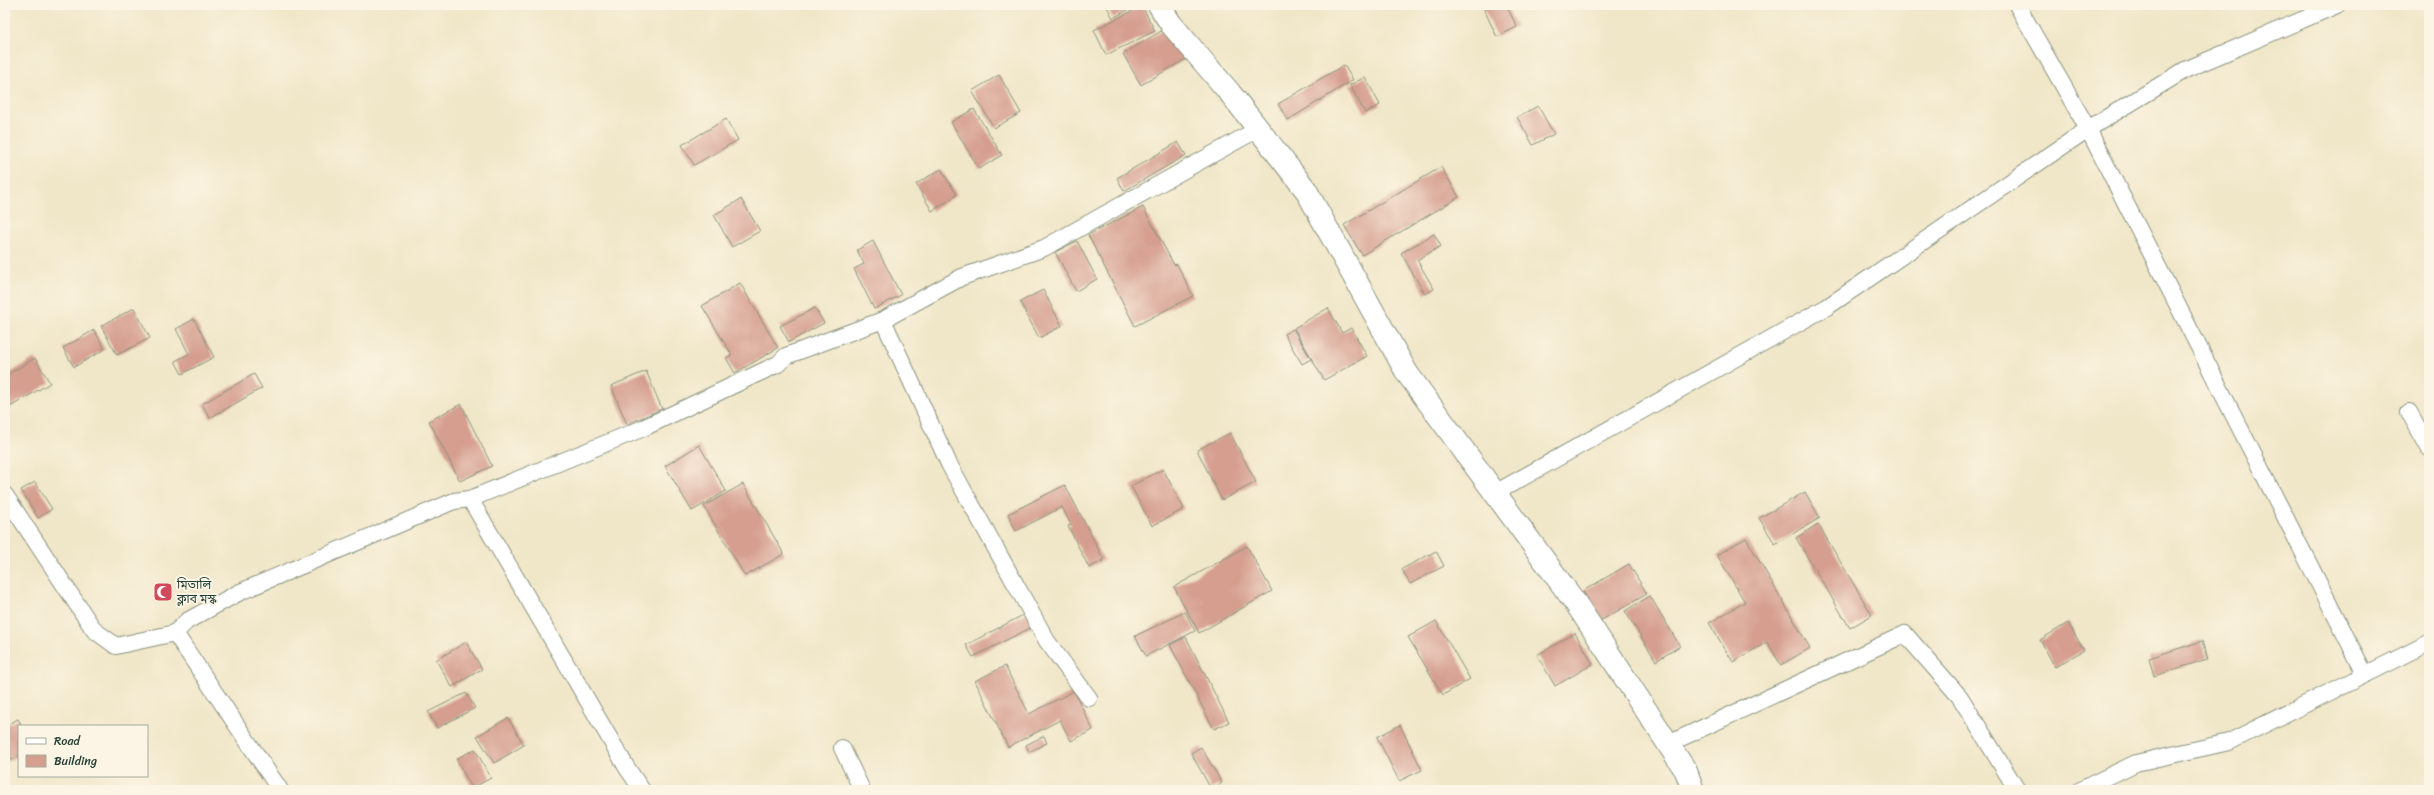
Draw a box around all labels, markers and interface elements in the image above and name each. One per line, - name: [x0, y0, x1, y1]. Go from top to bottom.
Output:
- place label: মিতালি ক্লাব মস্ক: [176, 574, 217, 610]
- mosque icon: মিতালি ক্লাব মস্ক: [152, 581, 174, 603]
- legend: [18, 725, 148, 777]
- text: Road: [54, 730, 81, 752]
- text: Building: [54, 750, 97, 772]

